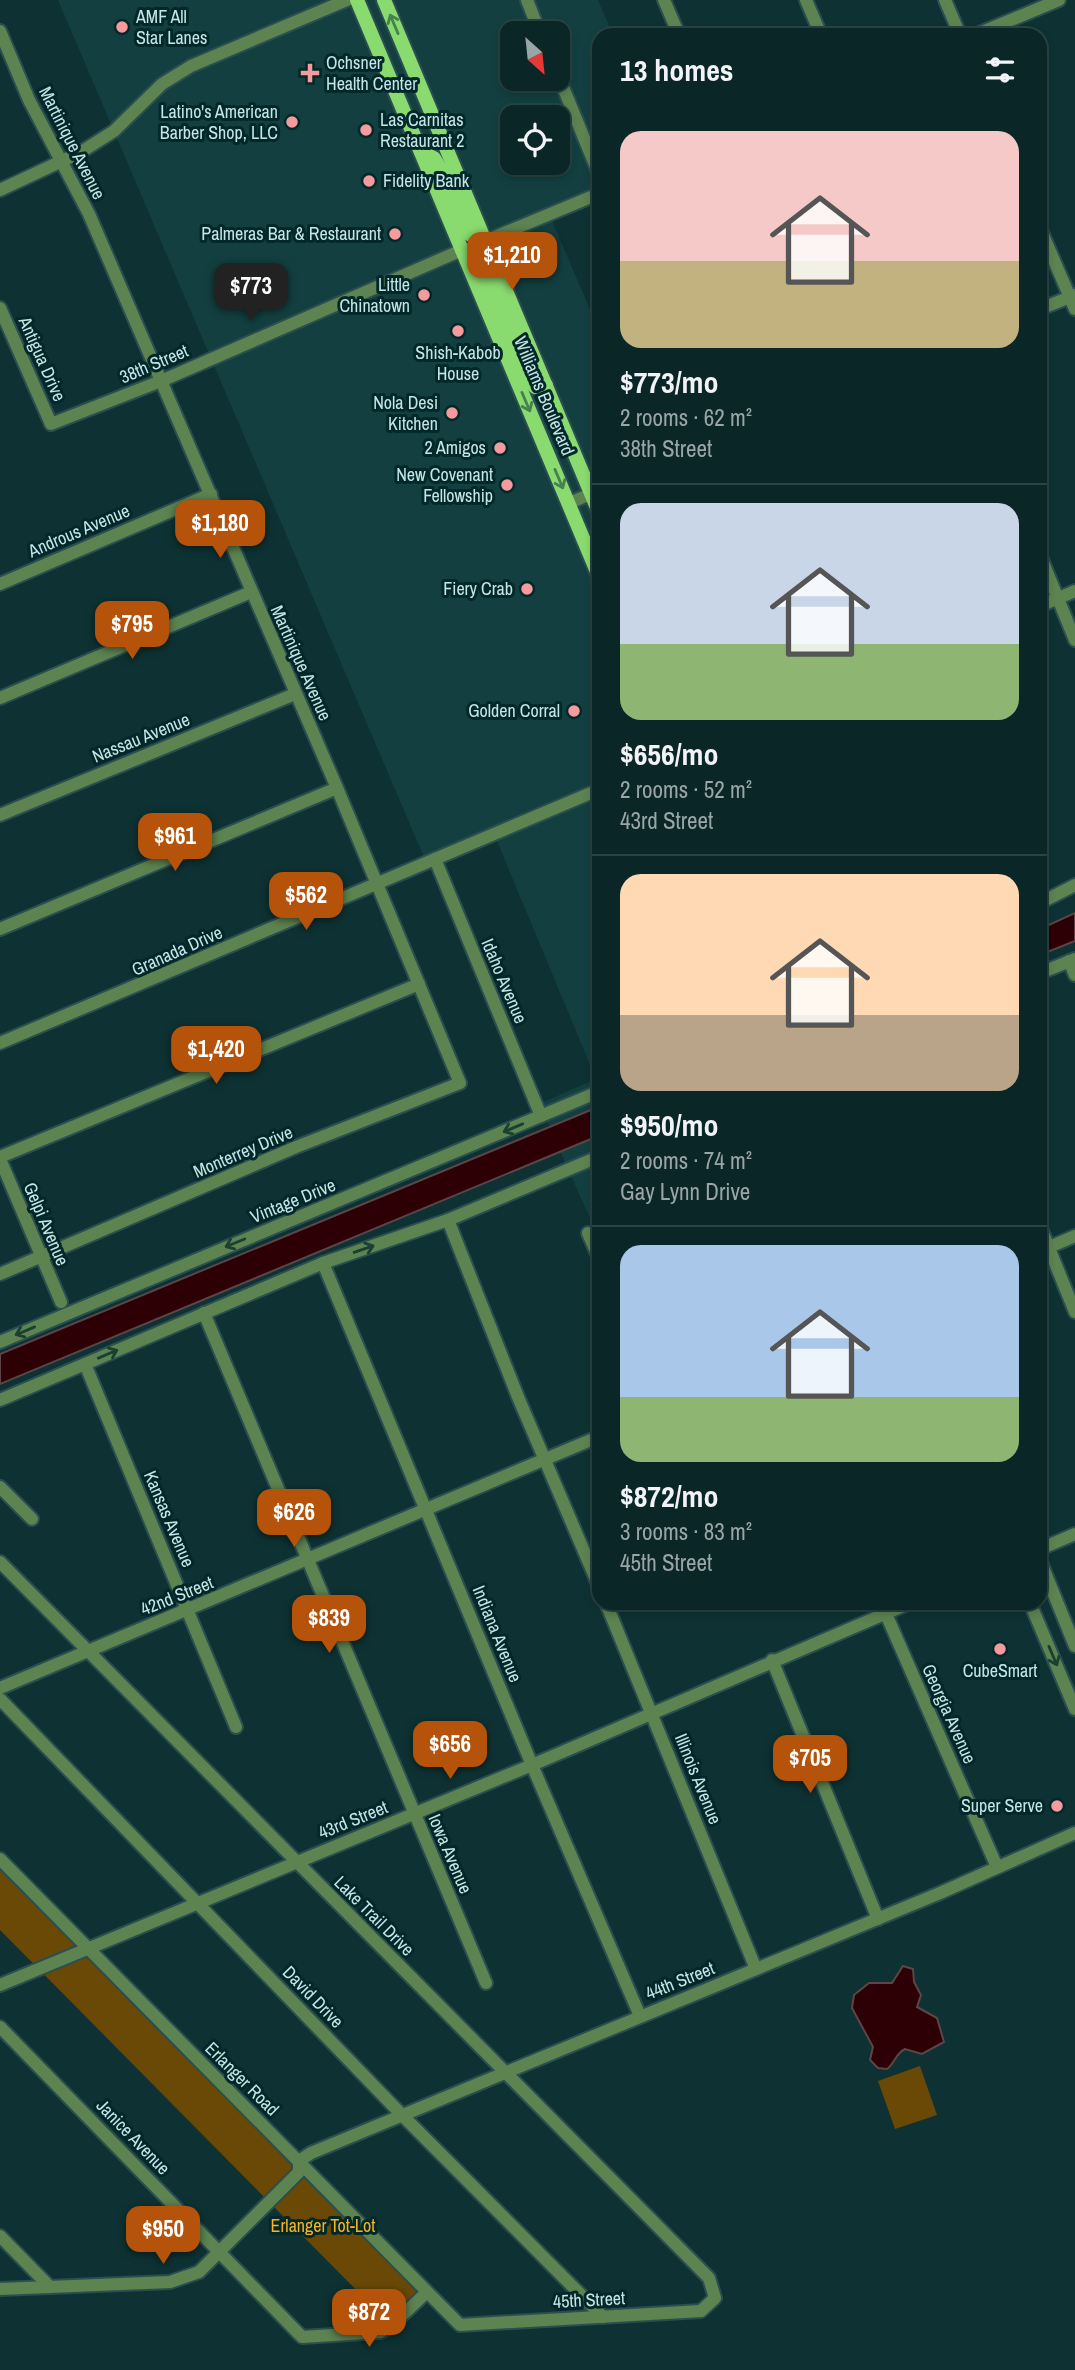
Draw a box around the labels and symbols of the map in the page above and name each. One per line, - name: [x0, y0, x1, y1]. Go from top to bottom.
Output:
- place label: AMF All Star Lanes: [135, 4, 207, 50]
- one-way arrow: [387, 14, 400, 36]
- marker: AMF All Star Lanes: [114, 19, 130, 35]
- north arrow: [500, 21, 570, 91]
- place label: Ochsner Health Center: [326, 50, 417, 96]
- marker: Ochsner Health Center: [300, 63, 320, 83]
- street label: Martinique Avenue: [33, 82, 112, 204]
- place label: Latino's American Barber Shop, LLC: [160, 99, 278, 145]
- place label: Las Carnitas Restaurant 2: [380, 107, 465, 153]
- marker: Latino's American Barber Shop, LLC: [284, 114, 300, 130]
- marker: Las Carnitas Restaurant 2: [358, 122, 374, 138]
- place label: Fidelity Bank: [383, 168, 470, 193]
- marker: Fidelity Bank: [361, 173, 377, 189]
- place label: Palmeras Bar & Restaurant: [201, 221, 381, 246]
- marker: Palmeras Bar & Restaurant: [387, 226, 403, 242]
- pin: $1,210: [455, 232, 569, 292]
- pin: $773: [210, 264, 292, 323]
- place label: Little Chinatown: [339, 272, 410, 318]
- marker: Little Chinatown: [416, 287, 432, 303]
- street label: Antigua Drive: [12, 312, 72, 405]
- marker: Shish-Kabob House: [450, 323, 466, 339]
- street label: Williams Boulevard: [508, 332, 581, 459]
- street label: 38th Street: [116, 338, 192, 389]
- place label: Shish-Kabob House: [415, 340, 501, 386]
- place label: Nola Desi Kitchen: [373, 390, 438, 436]
- one-way arrow: [520, 391, 533, 412]
- marker: Nola Desi Kitchen: [444, 405, 460, 421]
- place label: 2 Amigos: [424, 435, 486, 460]
- marker: 2 Amigos: [492, 440, 508, 456]
- place label: New Covenant Fellowship: [396, 462, 493, 508]
- one-way arrow: [553, 468, 566, 490]
- marker: New Covenant Fellowship: [499, 477, 515, 493]
- street label: Androus Avenue: [23, 498, 133, 564]
- pin: $1,180: [163, 500, 277, 560]
- place label: Fiery Crab: [443, 576, 513, 601]
- marker: Fiery Crab: [519, 581, 535, 597]
- street label: Martinique Avenue: [265, 601, 338, 724]
- pin: $795: [91, 602, 173, 661]
- place label: Golden Corral: [468, 698, 560, 723]
- marker: Golden Corral: [566, 703, 582, 719]
- street label: Nassau Avenue: [88, 707, 193, 768]
- pin: $961: [134, 814, 216, 873]
- pin: $562: [265, 872, 347, 932]
- street label: Granada Drive: [127, 919, 226, 982]
- street label: Idaho Avenue: [475, 934, 534, 1027]
- pin: $1,420: [159, 1026, 273, 1086]
- street label: Monterrey Drive: [189, 1119, 296, 1184]
- one-way arrow: [503, 1122, 524, 1135]
- street label: Vintage Drive: [246, 1172, 339, 1229]
- street label: Gelpi Avenue: [18, 1178, 75, 1269]
- one-way arrow: [225, 1238, 246, 1251]
- one-way arrow: [352, 1242, 374, 1254]
- one-way arrow: [15, 1326, 37, 1339]
- one-way arrow: [97, 1347, 118, 1360]
- street label: Kansas Avenue: [138, 1467, 201, 1571]
- pin: $626: [253, 1490, 335, 1549]
- street label: 42nd Street: [137, 1570, 217, 1621]
- street label: Indiana Avenue: [467, 1582, 528, 1686]
- pin: $839: [288, 1596, 370, 1655]
- marker: CubeSmart: [992, 1641, 1008, 1657]
- one-way arrow: [1047, 1645, 1060, 1666]
- place label: CubeSmart: [963, 1658, 1037, 1683]
- street label: Georgia Avenue: [916, 1660, 983, 1767]
- pin: $656: [409, 1722, 491, 1781]
- street label: Illinois Avenue: [669, 1730, 728, 1828]
- pin: $705: [769, 1736, 851, 1795]
- place label: Super Serve: [961, 1793, 1043, 1818]
- street label: 43rd Street: [314, 1794, 391, 1845]
- marker: Super Serve: [1049, 1798, 1065, 1814]
- street label: Iowa Avenue: [422, 1810, 478, 1897]
- street label: Lake Trail Drive: [329, 1870, 420, 1961]
- street label: 44th Street: [642, 1955, 718, 2006]
- street label: David Drive: [277, 1960, 349, 2033]
- street label: Erlanger Road: [200, 2036, 285, 2121]
- street label: Janice Avenue: [91, 2093, 176, 2180]
- pin: $950: [122, 2206, 204, 2266]
- park label: Erlanger Tot-Lot: [271, 2213, 375, 2238]
- street label: 45th Street: [552, 2285, 626, 2314]
- pin: $872: [328, 2290, 410, 2349]

